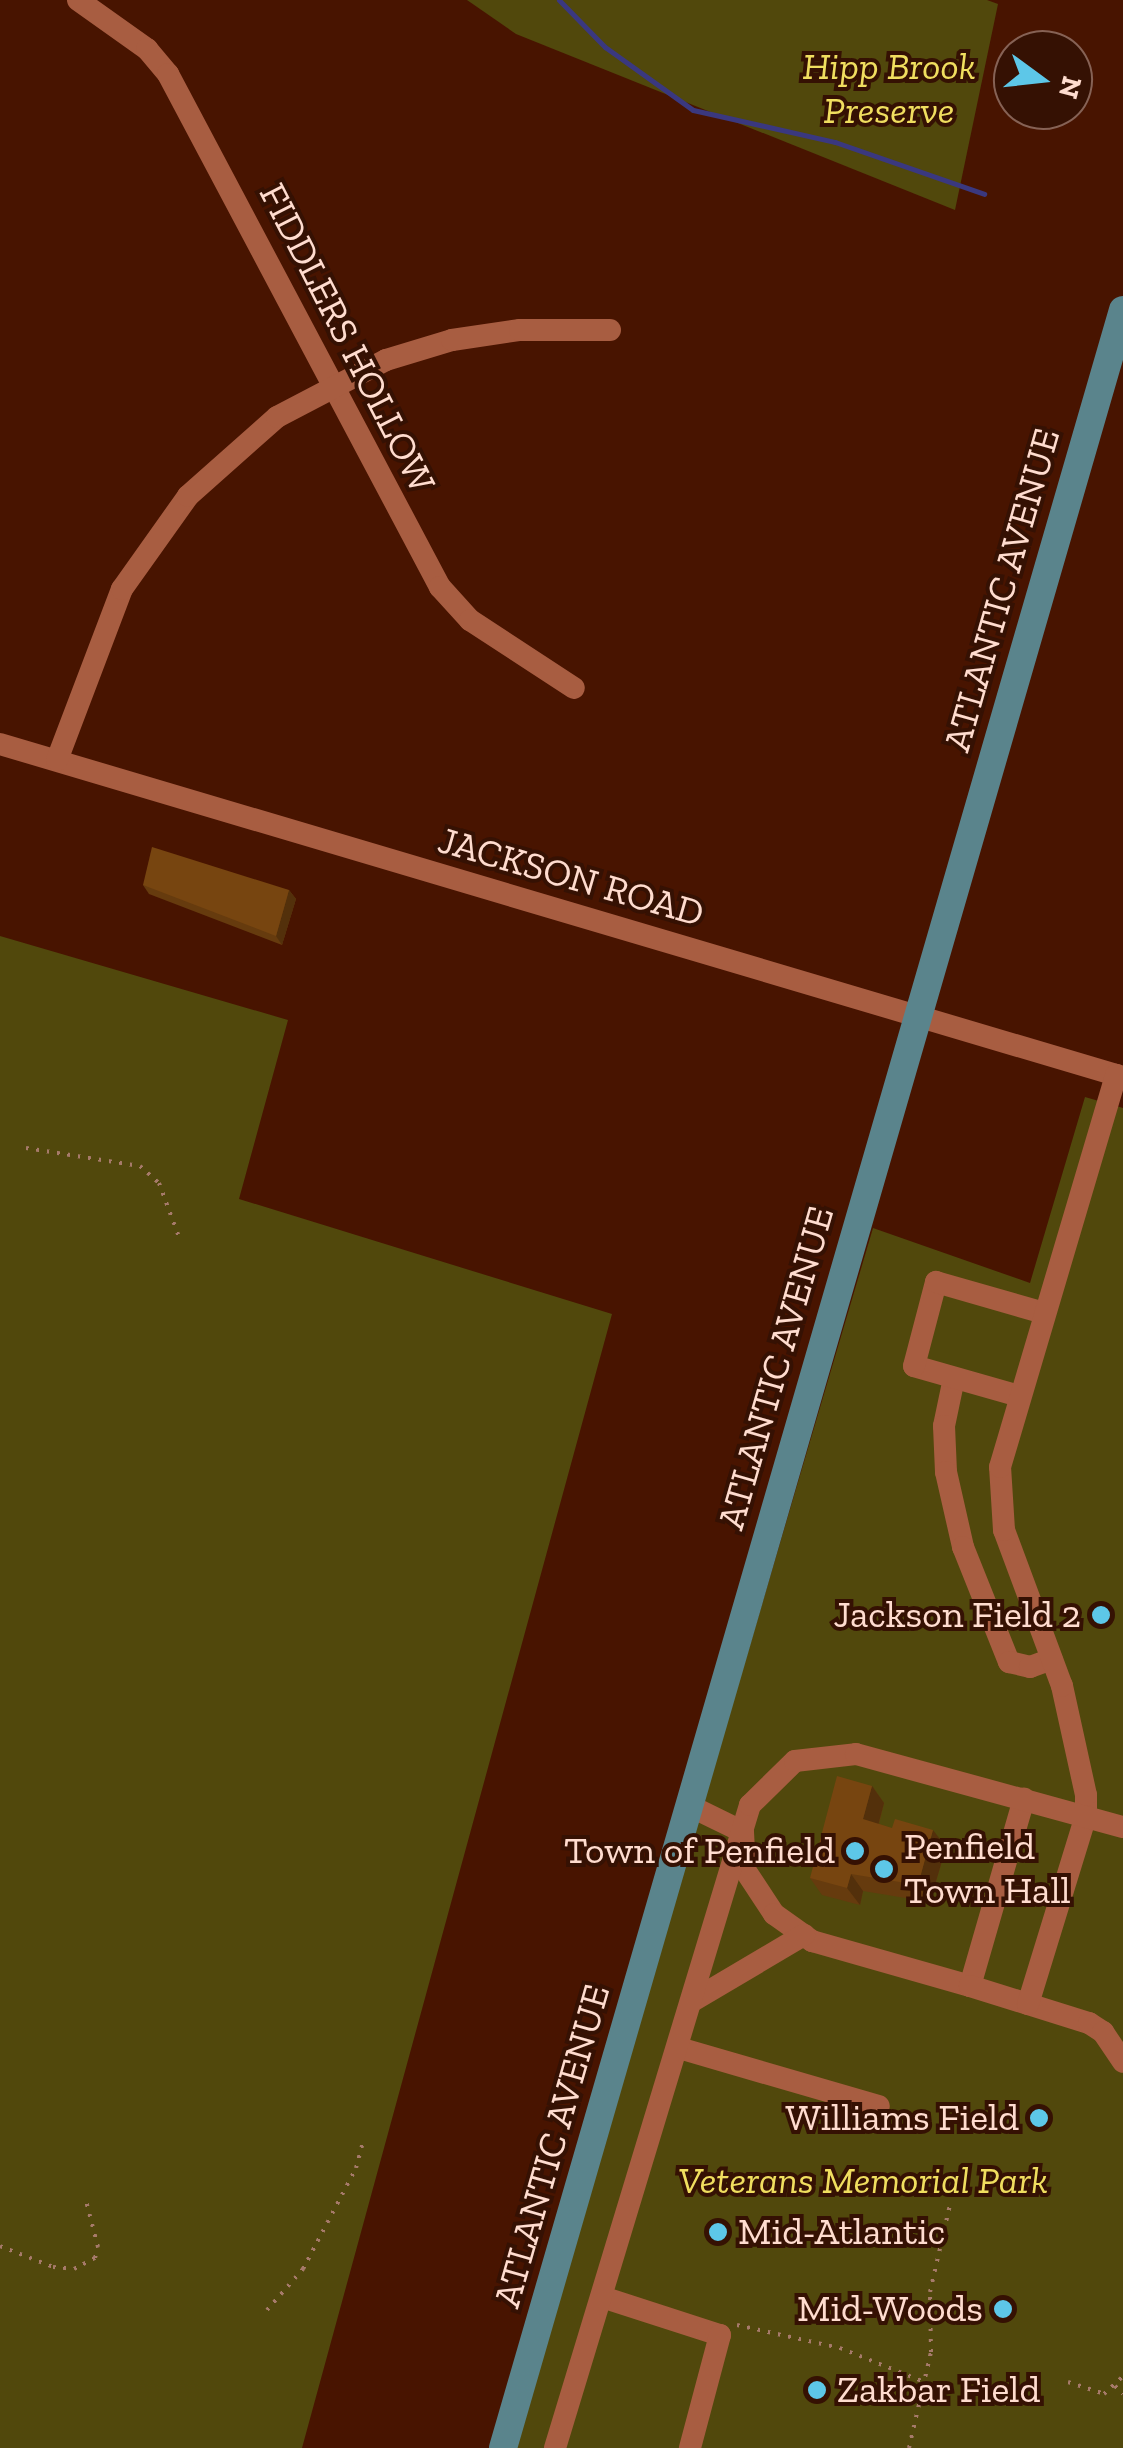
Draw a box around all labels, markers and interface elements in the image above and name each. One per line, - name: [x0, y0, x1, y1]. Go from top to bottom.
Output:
- north arrow: [993, 30, 1093, 130]
- park label: Hipp Brook Preserve: [802, 44, 976, 133]
- text: N: [1052, 73, 1089, 102]
- street label: FIDDLERS HOLLOW: [249, 176, 445, 500]
- street label: ATLANTIC AVENUE: [934, 423, 1070, 757]
- street label: JACKSON ROAD: [433, 817, 709, 937]
- street label: ATLANTIC AVENUE: [708, 1201, 844, 1535]
- place label: Jackson Field 2: [834, 1592, 1081, 1638]
- marker: Jackson Field 2: [1090, 1604, 1112, 1626]
- place label: Penfield Town Hall: [904, 1824, 1071, 1914]
- place label: Town of Penfield: [564, 1828, 835, 1874]
- marker: Town of Penfield: [844, 1840, 866, 1862]
- marker: Penfield Town Hall: [873, 1858, 895, 1880]
- street label: ATLANTIC AVENUE: [484, 1979, 620, 2313]
- place label: Williams Field: [786, 2095, 1019, 2141]
- marker: Williams Field: [1028, 2107, 1050, 2129]
- park label: Veterans Memorial Park: [678, 2158, 1048, 2204]
- place label: Mid-Atlantic: [738, 2209, 945, 2255]
- marker: Mid-Atlantic: [707, 2221, 729, 2243]
- place label: Mid-Woods: [797, 2286, 983, 2332]
- marker: Mid-Woods: [992, 2298, 1014, 2320]
- place label: Zakbar Field: [837, 2367, 1041, 2413]
- marker: Zakbar Field: [806, 2379, 828, 2401]

